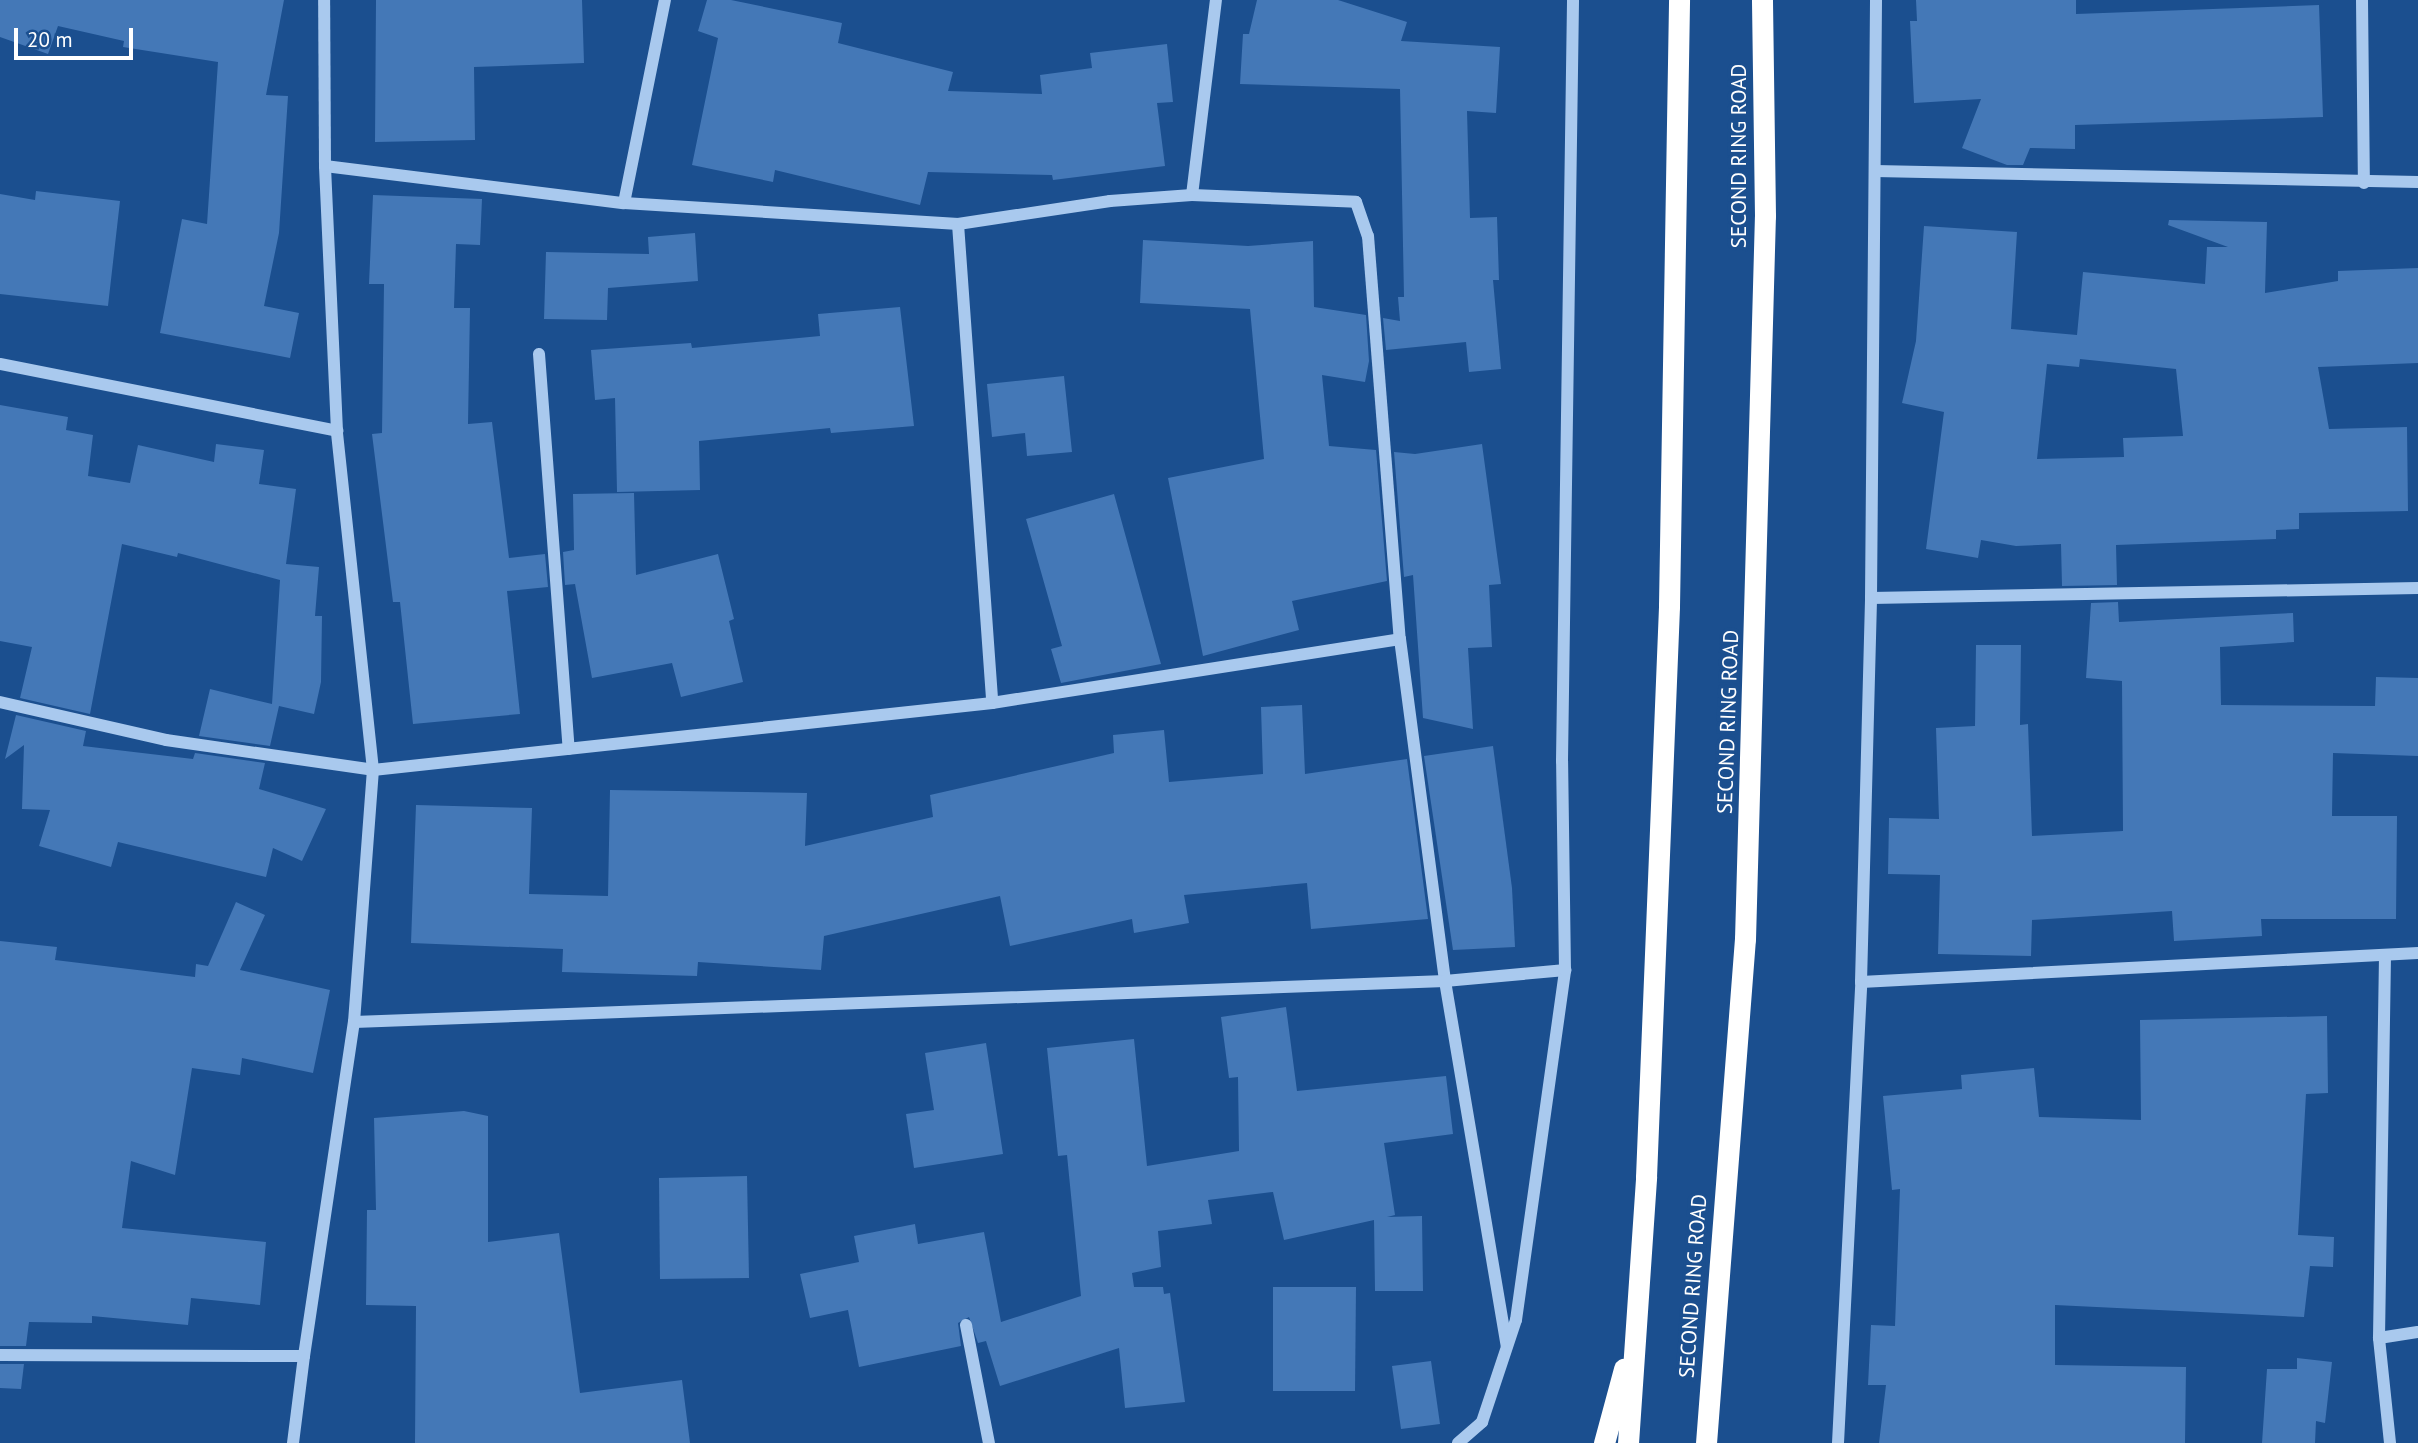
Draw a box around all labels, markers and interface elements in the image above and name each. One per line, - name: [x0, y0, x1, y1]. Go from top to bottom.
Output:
- scale bar: [18, 14, 136, 58]
- text: 20 m: [27, 26, 73, 53]
- street label: SECOND RING ROAD: [1726, 64, 1752, 248]
- street label: SECOND RING ROAD: [1712, 629, 1744, 815]
- street label: SECOND RING ROAD: [1674, 1193, 1712, 1379]

